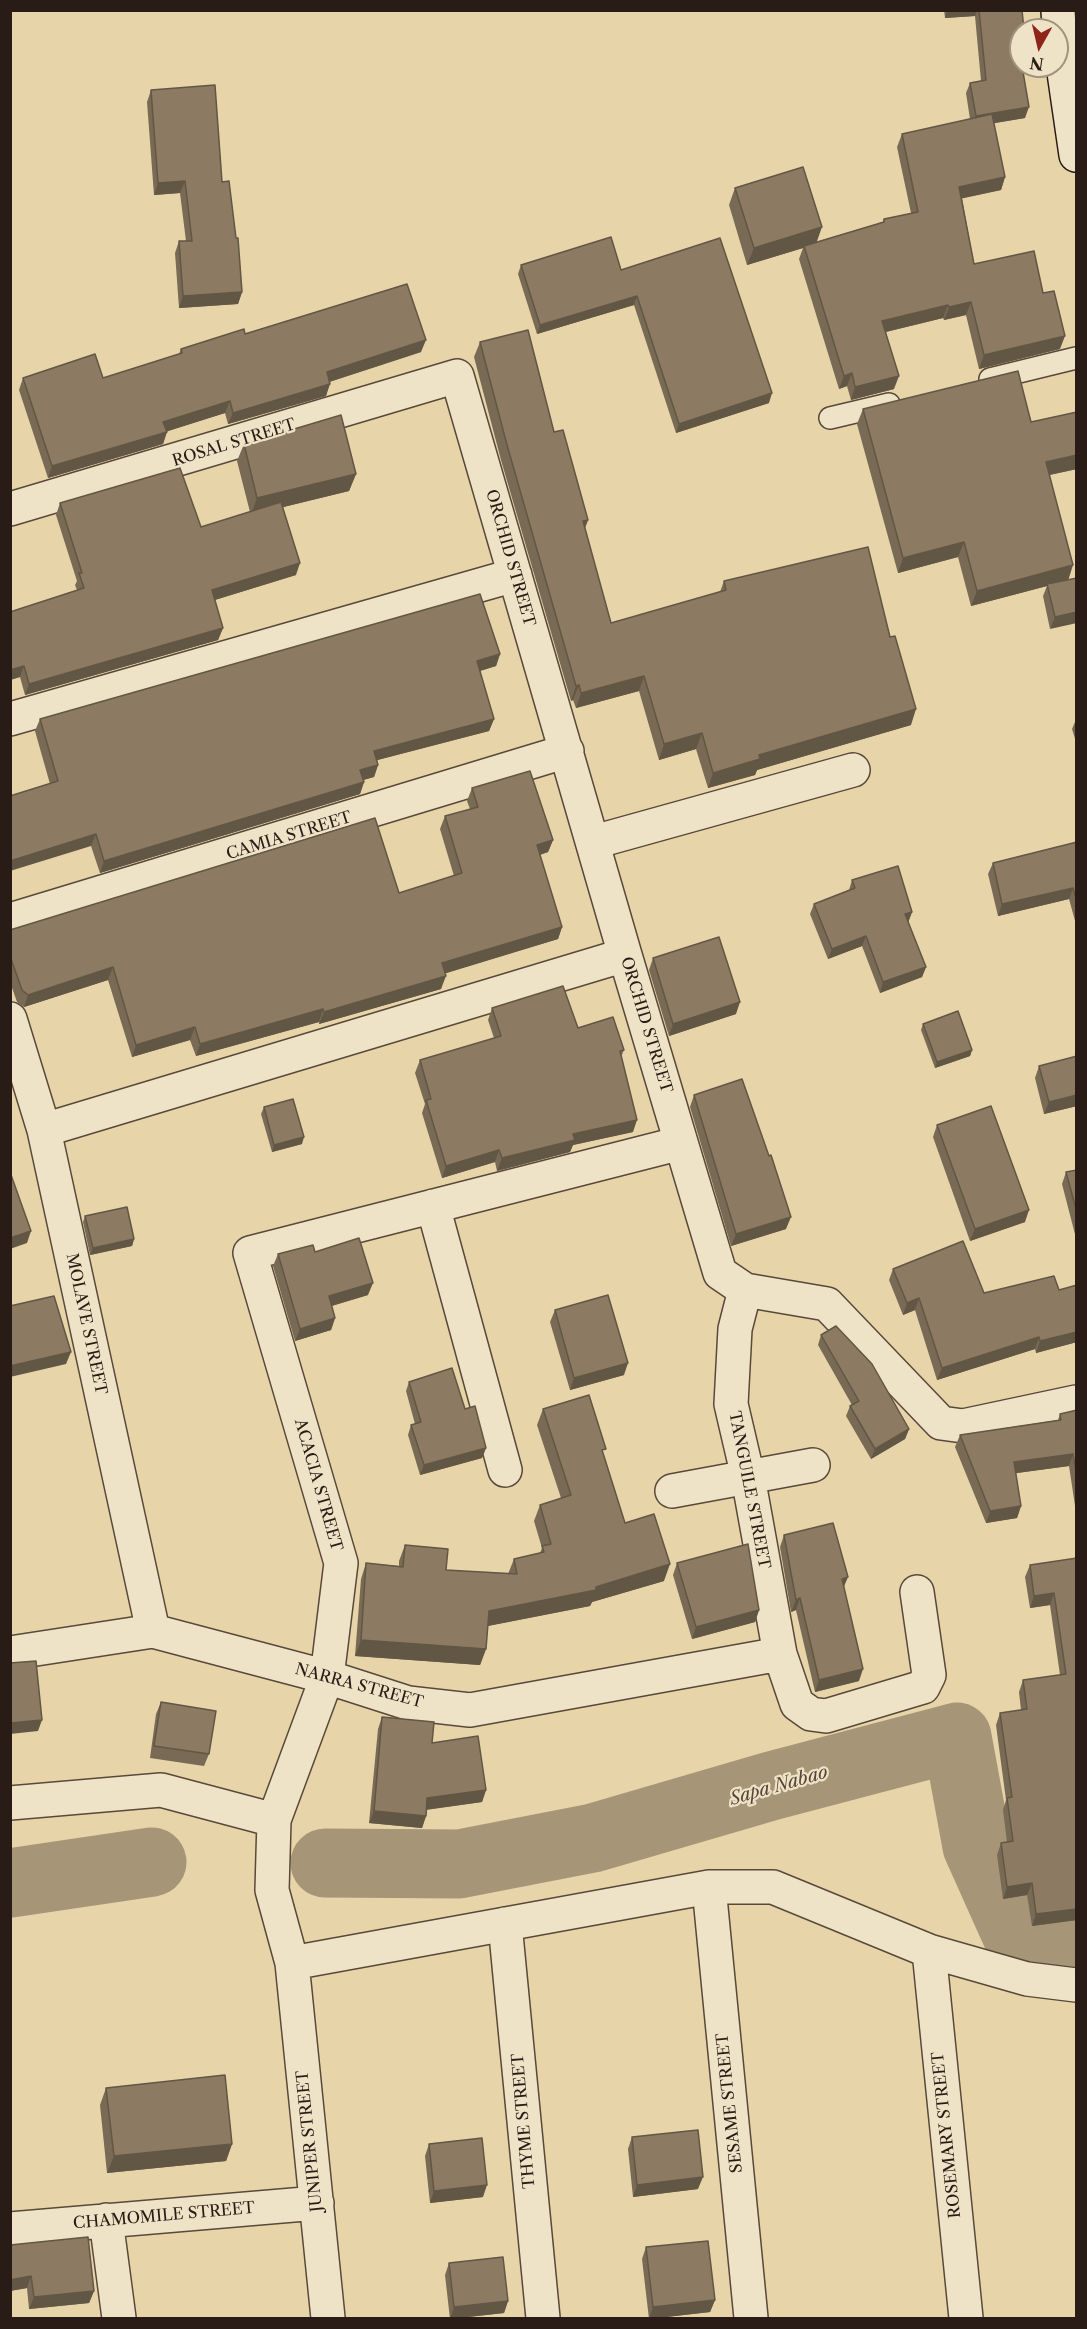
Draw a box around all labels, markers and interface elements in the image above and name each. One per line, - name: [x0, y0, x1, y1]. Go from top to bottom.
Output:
- north arrow: [1009, 18, 1069, 78]
- text: N: [1028, 53, 1045, 75]
- street label: ROSAL STREET: [170, 415, 298, 471]
- street label: ORCHID STREET: [481, 487, 539, 629]
- street label: CAMIA STREET: [224, 808, 354, 864]
- street label: ORCHID STREET: [616, 955, 676, 1095]
- street label: MOLAVE STREET: [62, 1251, 110, 1397]
- street label: TANGUILE STREET: [724, 1410, 774, 1570]
- street label: ACACIA STREET: [290, 1417, 346, 1553]
- street label: NARRA STREET: [293, 1660, 425, 1712]
- water label: Sapa Nabao: [728, 1762, 830, 1810]
- street label: SESAME STREET: [713, 2032, 747, 2174]
- street label: ROSEMARY STREET: [929, 2051, 965, 2219]
- street label: THYME STREET: [509, 2053, 539, 2189]
- street label: JUNIPER STREET: [293, 2069, 327, 2213]
- street label: CHAMOMILE STREET: [72, 2198, 256, 2234]

